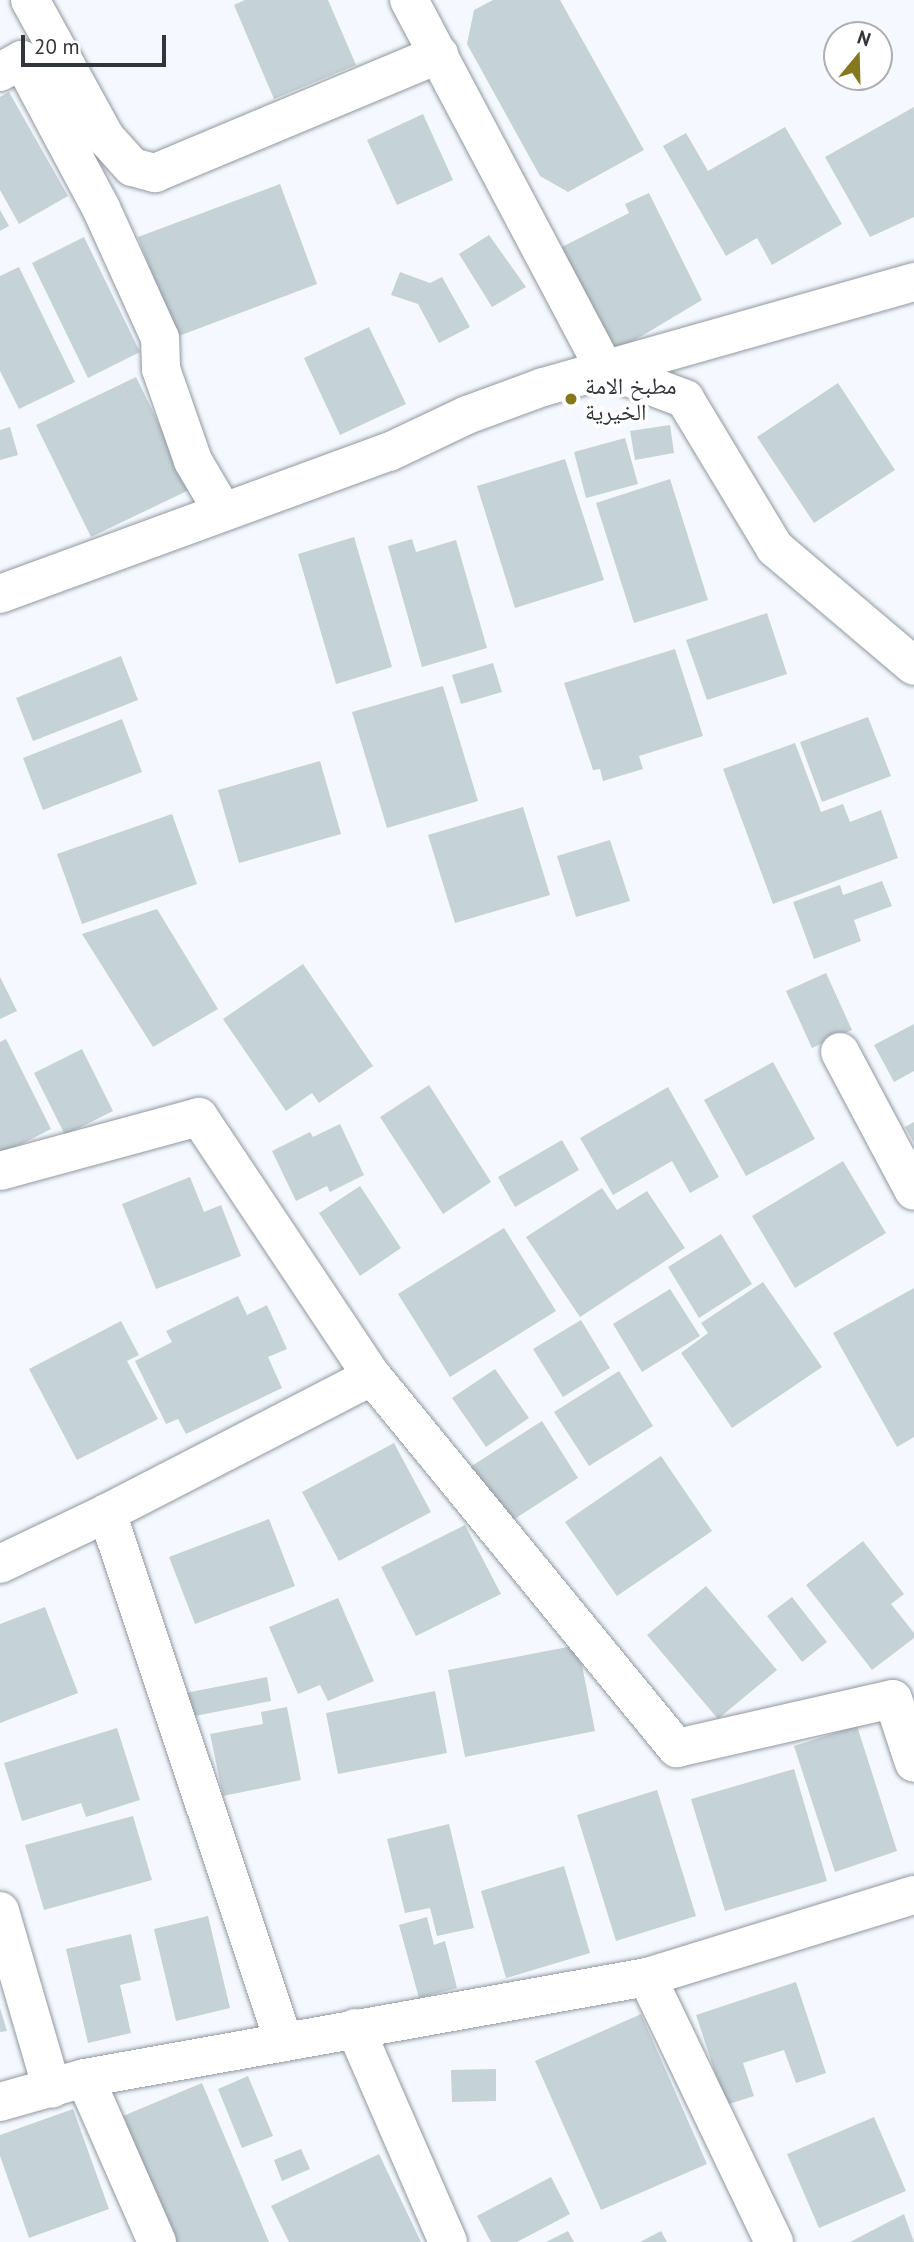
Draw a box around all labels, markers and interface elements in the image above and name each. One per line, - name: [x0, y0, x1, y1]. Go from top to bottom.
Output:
- scale bar: [24, 21, 170, 65]
- north arrow: [823, 21, 893, 91]
- text: N: [854, 25, 874, 51]
- text: 20 m: [34, 33, 80, 60]
- place label: مطبخ الامة الخيرية: [585, 372, 676, 426]
- marker: مطبخ الامة الخيرية: [563, 391, 579, 407]

